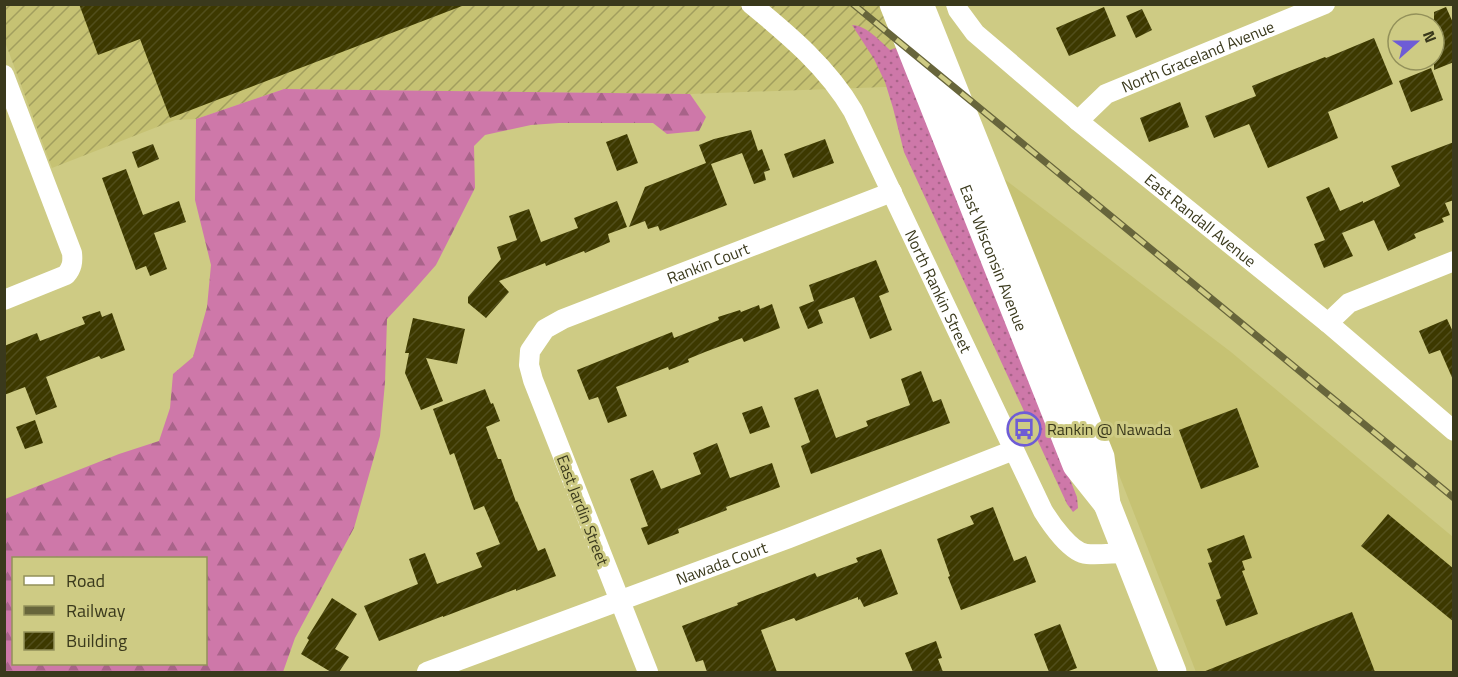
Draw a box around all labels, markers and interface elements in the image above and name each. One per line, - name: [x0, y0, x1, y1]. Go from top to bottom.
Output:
- north arrow: [1386, 12, 1446, 72]
- street label: North Graceland Avenue: [1118, 14, 1278, 98]
- text: N: [1417, 27, 1443, 46]
- street label: East Randall Avenue: [1140, 168, 1262, 273]
- street label: East Wisconsin Avenue: [954, 181, 1034, 335]
- street label: North Rankin Street: [899, 226, 978, 357]
- street label: Rankin Court: [663, 236, 753, 290]
- bus stop icon: Rankin @ Nawada: [1006, 411, 1042, 447]
- place label: Rankin @ Nawada: [1047, 417, 1171, 441]
- street label: East Jardin Street: [551, 451, 615, 569]
- street label: Nawada Court: [672, 535, 771, 591]
- legend: [12, 557, 207, 665]
- text: Road: [66, 567, 105, 594]
- text: Railway: [66, 597, 126, 624]
- text: Building: [66, 627, 127, 654]

